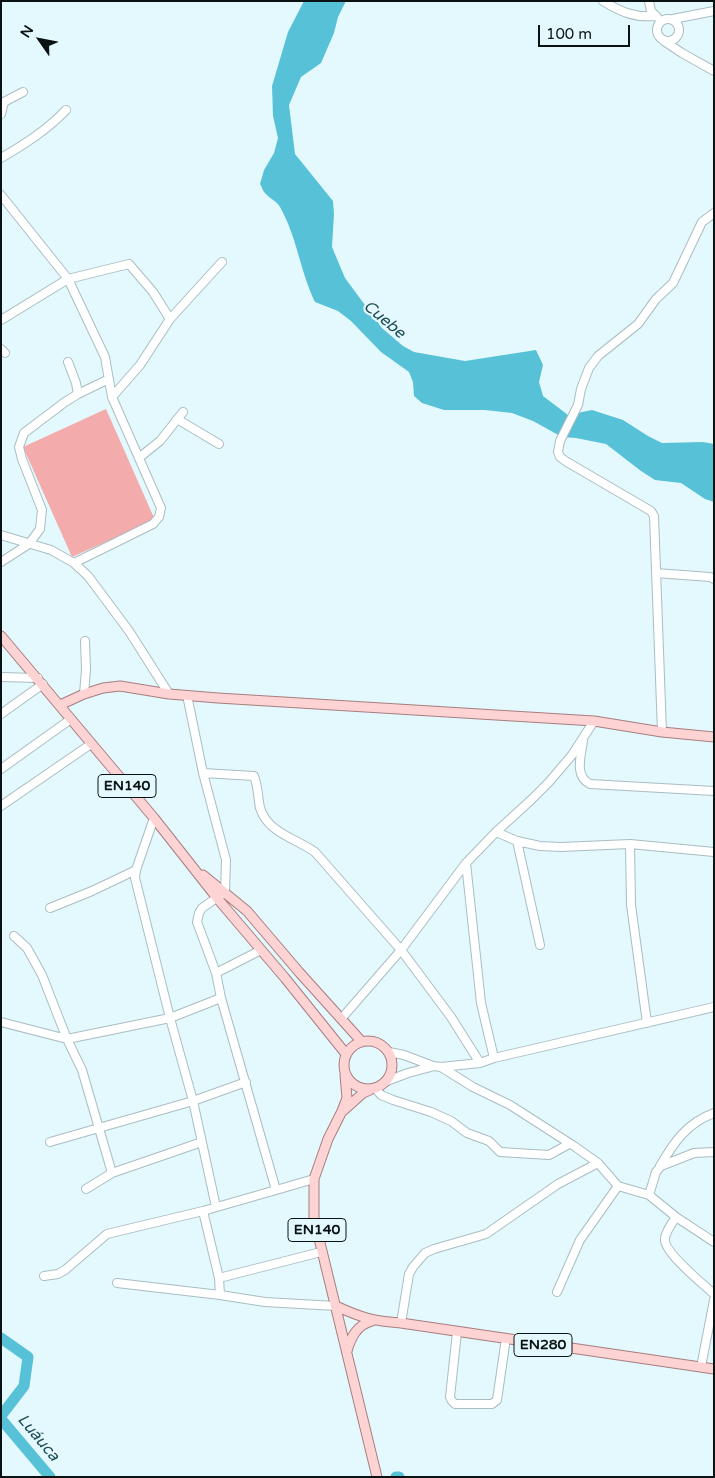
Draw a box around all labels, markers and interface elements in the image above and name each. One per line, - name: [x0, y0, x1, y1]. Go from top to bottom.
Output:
- north arrow: [15, 15, 65, 65]
- scale bar: [540, 15, 632, 47]
- text: N: [17, 22, 37, 41]
- text: 100 m: [546, 25, 592, 43]
- water label: Cuebe: [359, 297, 409, 343]
- road number: EN140: [98, 774, 156, 798]
- road number: EN140: [288, 1218, 346, 1242]
- road number: EN280: [514, 1334, 572, 1356]
- water label: Luáuca: [13, 1411, 63, 1465]

